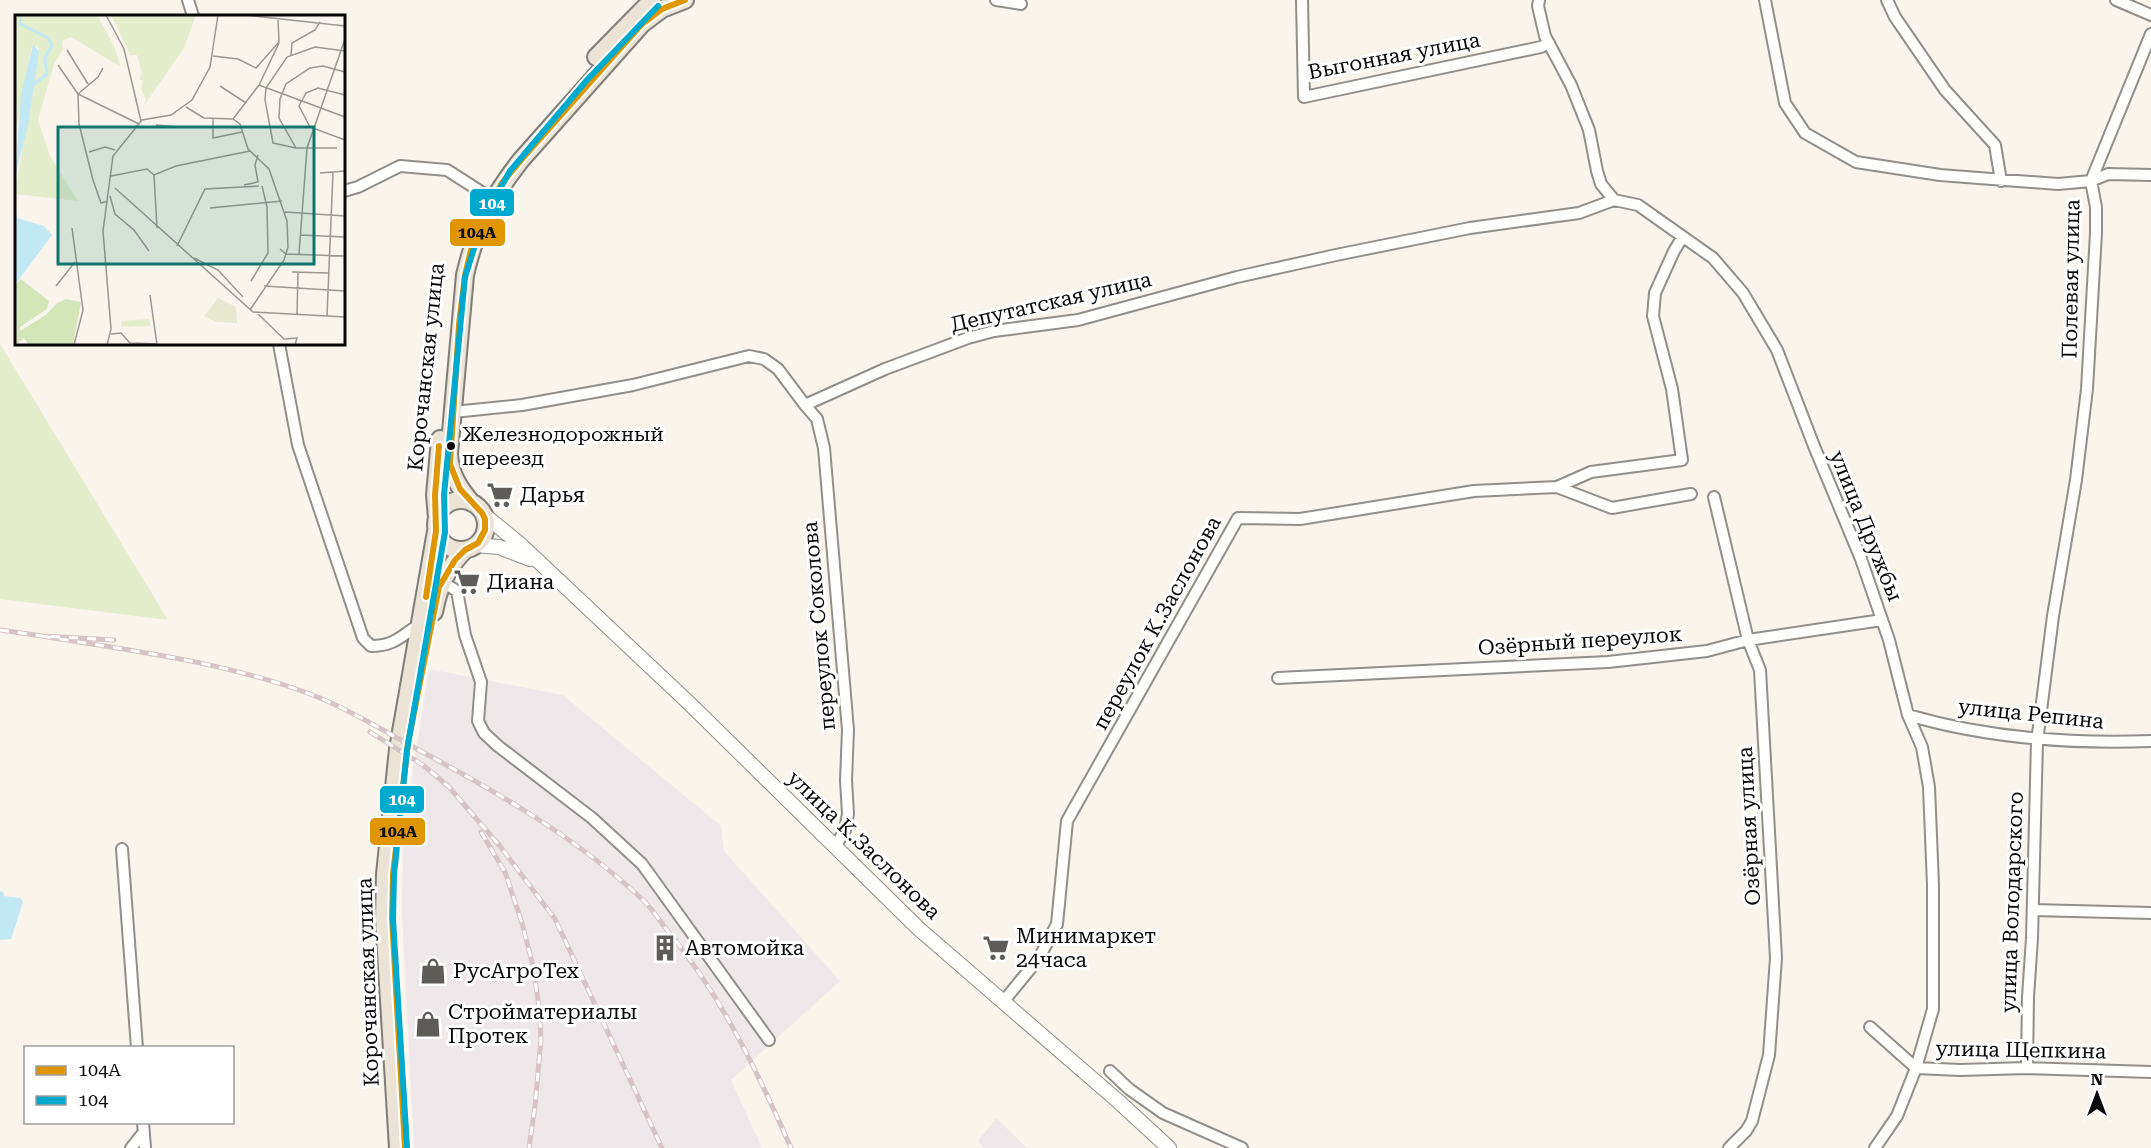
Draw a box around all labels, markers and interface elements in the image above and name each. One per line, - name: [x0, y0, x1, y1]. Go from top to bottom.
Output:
- inset map: [15, 15, 345, 345]
- street label: Выгонная улица: [1306, 27, 1483, 84]
- line badge: 104: [469, 188, 515, 217]
- text: 104: [479, 194, 505, 213]
- street label: Полевая улица: [2058, 199, 2084, 359]
- line badge: 104А: [449, 218, 506, 247]
- text: 104А: [458, 223, 497, 242]
- street label: Корочанская улица: [403, 261, 449, 472]
- street label: Депутатская улица: [948, 267, 1154, 337]
- place label: Железнодорожный переезд: [462, 422, 664, 470]
- marker: Железнодорожный переезд: [445, 440, 457, 452]
- street label: улица Дружбы: [1825, 447, 1907, 605]
- supermarket icon: Дарья: [485, 480, 515, 510]
- place label: Дарья: [520, 483, 585, 507]
- street label: переулок К.Заслонова: [1088, 511, 1226, 734]
- street label: переулок Соколова: [798, 520, 840, 732]
- supermarket icon: Диана: [452, 567, 482, 597]
- place label: Диана: [487, 570, 555, 594]
- street label: Озёрный переулок: [1477, 622, 1683, 660]
- street label: улица Репина: [1957, 694, 2106, 734]
- street label: Озёрная улица: [1733, 745, 1765, 906]
- street label: улица К.Заслонова: [783, 766, 946, 925]
- line badge: 104: [379, 785, 425, 814]
- text: 104: [389, 790, 415, 809]
- street label: улица Володарского: [1996, 791, 2028, 1013]
- line badge: 104А: [369, 817, 426, 846]
- text: 104А: [379, 822, 418, 841]
- street label: Корочанская улица: [352, 877, 384, 1087]
- place label: Минимаркет 24часа: [1016, 924, 1156, 972]
- building icon: Автомойка: [650, 933, 680, 963]
- supermarket icon: Минимаркет 24часа: [981, 933, 1011, 963]
- place label: Автомойка: [685, 936, 805, 960]
- shop icon: РусАгроТех: [418, 956, 448, 986]
- place label: РусАгроТех: [453, 959, 579, 983]
- place label: Стройматериалы Протек: [448, 1000, 637, 1048]
- shop icon: Стройматериалы Протек: [413, 1009, 443, 1039]
- street label: улица Щепкина: [1935, 1037, 2107, 1063]
- legend: [24, 1046, 234, 1124]
- text: 104А: [78, 1059, 121, 1080]
- north arrow: [2067, 1064, 2127, 1124]
- text: N: [2091, 1070, 2103, 1089]
- text: 104: [78, 1089, 108, 1110]

